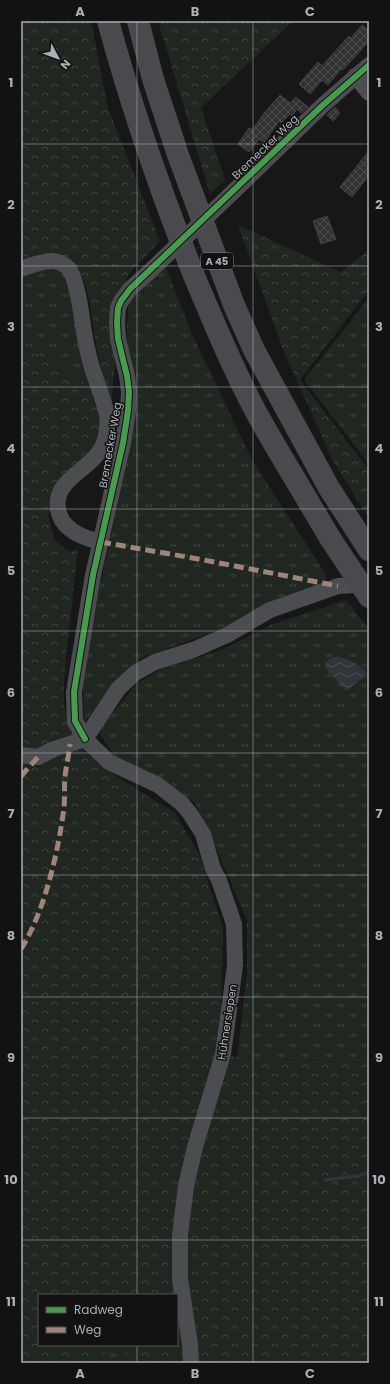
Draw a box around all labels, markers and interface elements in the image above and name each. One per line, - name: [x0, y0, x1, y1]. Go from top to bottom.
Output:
- text: A: [75, 2, 85, 21]
- text: B: [191, 2, 200, 21]
- text: C: [305, 2, 315, 21]
- north arrow: [38, 38, 78, 78]
- text: N: [57, 56, 74, 73]
- text: 1: [9, 73, 13, 92]
- text: 1: [377, 73, 381, 92]
- street label: Bremecker Weg: [228, 111, 302, 183]
- text: 2: [7, 195, 15, 214]
- text: 2: [375, 195, 383, 214]
- road number: A 45: [201, 253, 233, 269]
- text: 3: [7, 317, 15, 336]
- text: 3: [375, 317, 383, 336]
- street label: Bremecker Weg: [95, 401, 125, 489]
- text: 4: [7, 439, 16, 458]
- text: 4: [375, 439, 384, 458]
- text: 5: [7, 561, 15, 580]
- text: 5: [375, 561, 383, 580]
- text: 6: [7, 683, 15, 702]
- text: 6: [375, 683, 383, 702]
- text: 7: [8, 804, 15, 823]
- text: 7: [376, 804, 383, 823]
- text: 8: [7, 926, 15, 945]
- text: 8: [375, 926, 383, 945]
- street label: Hühnersiepen: [213, 983, 241, 1061]
- text: 9: [7, 1048, 15, 1067]
- text: 9: [375, 1048, 383, 1067]
- text: 10: [4, 1170, 18, 1189]
- text: 10: [372, 1170, 386, 1189]
- text: 11: [6, 1292, 16, 1311]
- text: 11: [374, 1292, 384, 1311]
- legend: [38, 1294, 178, 1346]
- text: Radweg: [74, 1301, 123, 1318]
- text: Weg: [74, 1321, 101, 1338]
- text: A: [75, 1364, 85, 1383]
- text: B: [191, 1364, 200, 1383]
- text: C: [305, 1364, 315, 1383]

